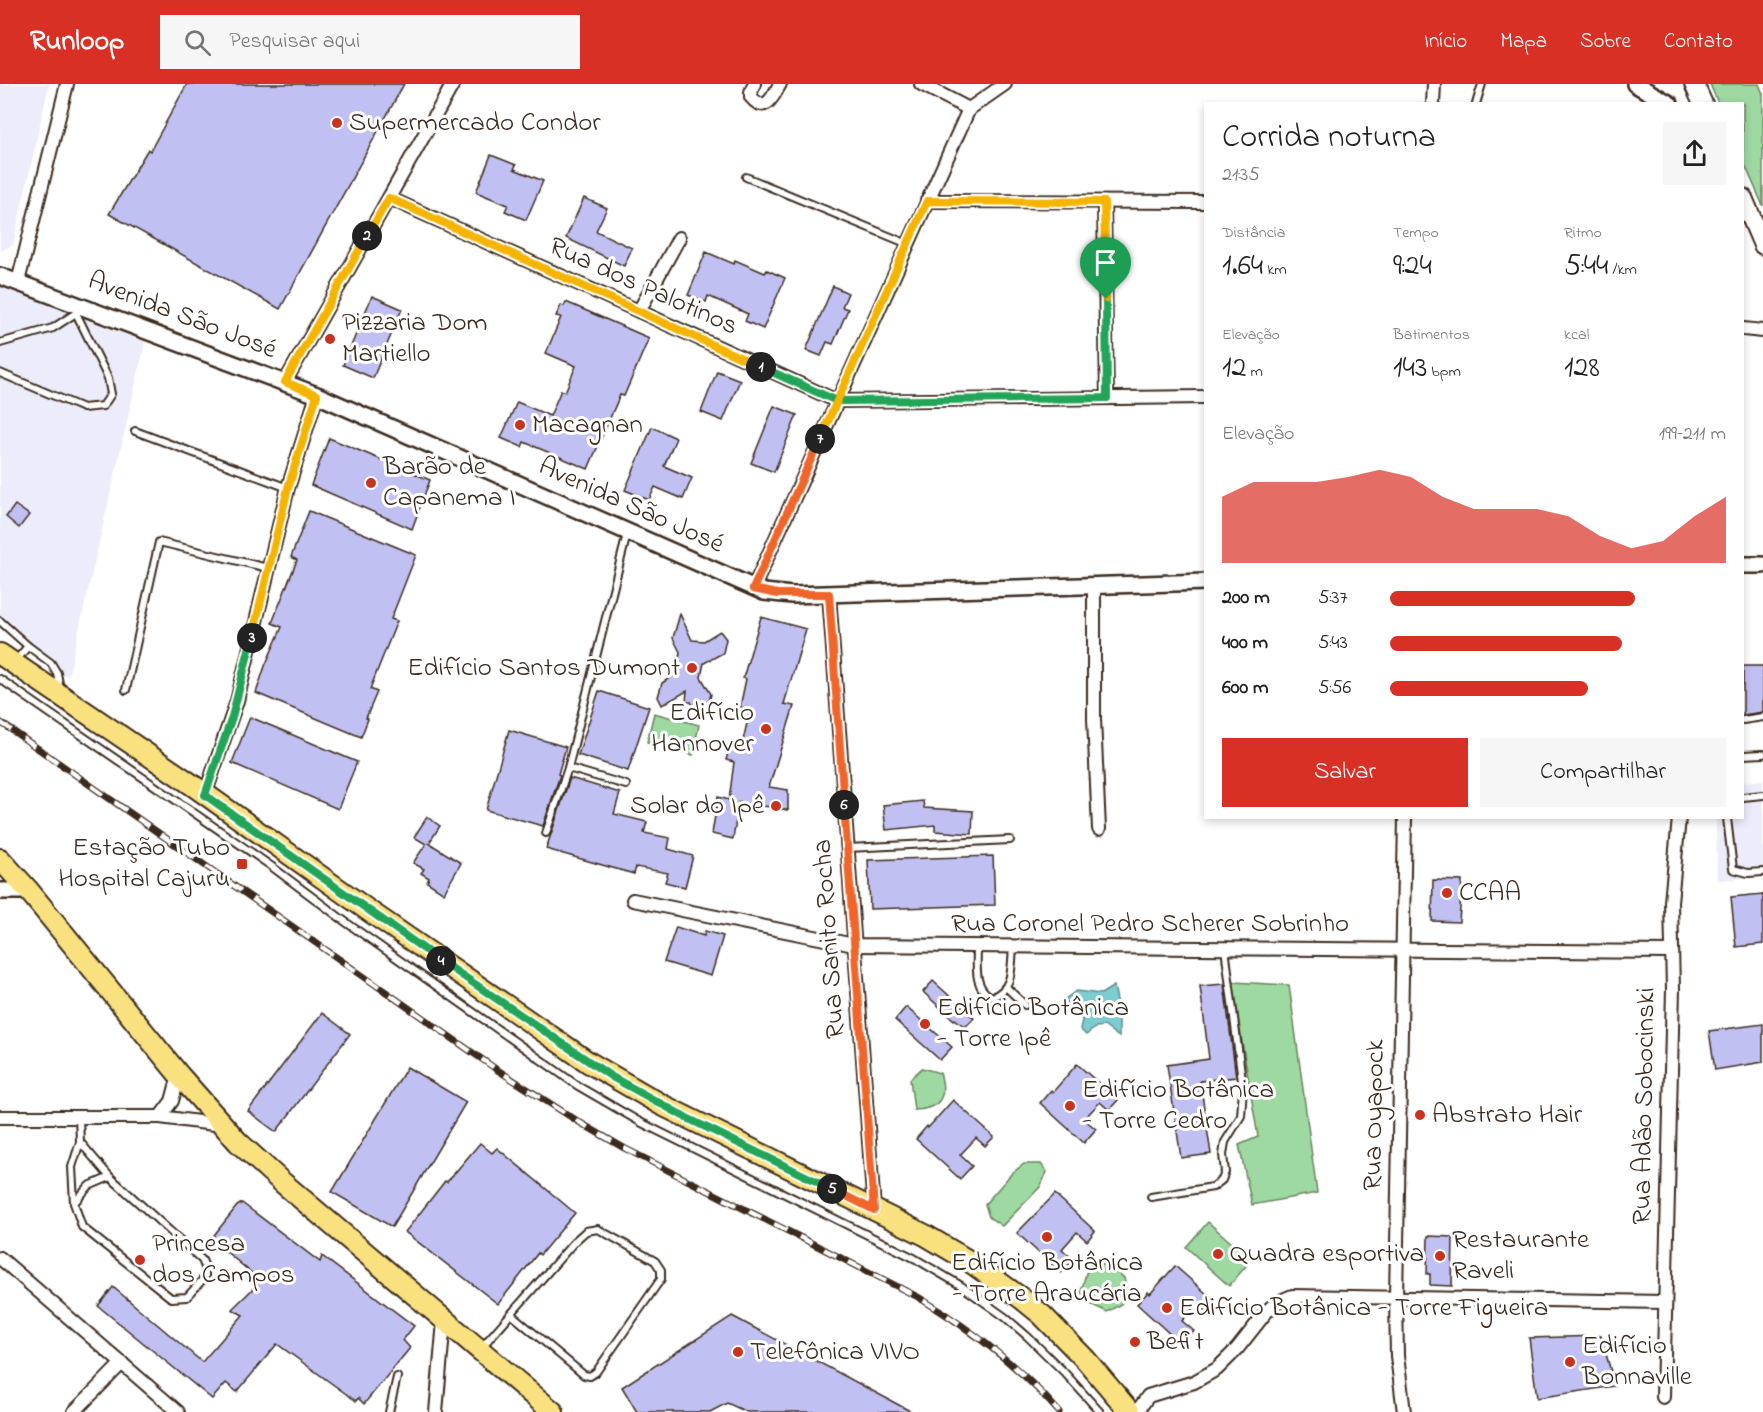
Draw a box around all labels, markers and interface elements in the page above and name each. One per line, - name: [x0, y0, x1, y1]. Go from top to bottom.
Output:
- search box: [160, 15, 580, 69]
- text: Runloop: [30, 22, 124, 63]
- icon: search: [181, 26, 214, 59]
- text: Pesquisar aqui: [229, 26, 360, 58]
- text: Início: [1424, 27, 1467, 57]
- text: Mapa: [1500, 27, 1547, 57]
- text: Sobre: [1580, 27, 1631, 57]
- text: Contato: [1664, 27, 1733, 57]
- place label: Supermercado Condor: [349, 104, 601, 143]
- text: Corrida noturna: [1222, 114, 1436, 162]
- marker: Supermercado Condor: [330, 116, 344, 130]
- button: share: [1663, 122, 1726, 185]
- text: 21:35: [1222, 161, 1260, 190]
- pin: 2: [352, 221, 382, 251]
- text: Distância: [1222, 221, 1285, 245]
- text: Tempo: [1393, 221, 1439, 245]
- text: Ritmo: [1564, 221, 1602, 245]
- text: 2: [363, 224, 371, 248]
- street label: Rua dos Palotinos: [542, 228, 744, 346]
- pin: [1080, 237, 1131, 299]
- text: 1.64: [1222, 245, 1263, 289]
- text: 9:24: [1393, 245, 1432, 289]
- text: 5:44: [1564, 245, 1608, 289]
- icon: arrive: [1089, 246, 1122, 279]
- text: km: [1263, 258, 1287, 282]
- text: /km: [1608, 258, 1637, 282]
- street label: Avenida São José: [82, 262, 283, 370]
- place label: Pizzaria Dom Martiello: [342, 304, 487, 374]
- text: Elevação: [1222, 323, 1280, 347]
- text: Batimentos: [1393, 323, 1470, 347]
- text: kcal: [1564, 323, 1589, 347]
- marker: Pizzaria Dom Martiello: [323, 332, 337, 346]
- text: 12: [1222, 347, 1246, 391]
- text: 143: [1393, 347, 1427, 391]
- text: 128: [1564, 347, 1600, 391]
- pin: 1: [746, 352, 776, 382]
- text: 1: [758, 355, 764, 379]
- text: m: [1246, 360, 1263, 384]
- text: bpm: [1427, 360, 1461, 384]
- place label: Macagnan: [532, 406, 643, 445]
- marker: Macagnan: [513, 418, 527, 432]
- text: Elevação: [1222, 420, 1294, 449]
- text: 199–211 m: [1659, 420, 1726, 449]
- pin: 7: [805, 424, 835, 454]
- text: 7: [817, 427, 823, 451]
- place label: Barão de Capanema I: [382, 448, 516, 518]
- street label: Avenida São José: [532, 448, 731, 565]
- marker: Barão de Capanema I: [364, 476, 378, 490]
- text: 200 m: [1222, 584, 1270, 613]
- text: 5:37: [1318, 584, 1348, 613]
- pin: 3: [237, 623, 267, 653]
- text: 3: [249, 626, 255, 650]
- text: 400 m: [1222, 629, 1268, 658]
- text: 5:43: [1318, 629, 1348, 658]
- place label: Edifício Santos Dumont: [407, 649, 680, 688]
- marker: Edifício Santos Dumont: [685, 661, 699, 675]
- text: 600 m: [1222, 674, 1269, 703]
- text: 5:56: [1318, 674, 1351, 703]
- place label: Edifício Hannover: [651, 694, 755, 764]
- marker: Edifício Hannover: [759, 722, 773, 736]
- button: Salvar: [1222, 738, 1468, 807]
- button: Compartilhar: [1480, 738, 1726, 807]
- place label: Solar do Ipê: [630, 787, 765, 826]
- pin: 6: [829, 790, 859, 820]
- text: 6: [840, 793, 848, 817]
- marker: Solar do Ipê: [769, 799, 783, 813]
- place label: Estação Tubo Hospital Cajuru: [58, 829, 230, 899]
- street label: Rua Sanito Rocha: [804, 838, 856, 1040]
- marker: Estação Tubo Hospital Cajuru: [235, 857, 249, 871]
- place label: CCAA: [1459, 874, 1521, 913]
- marker: CCAA: [1440, 886, 1454, 900]
- street label: Rua Coronel Pedro Scherer Sobrinho: [951, 905, 1349, 944]
- pin: 4: [426, 946, 456, 976]
- text: 4: [438, 949, 444, 973]
- street label: Rua Adão Sobocinski: [1623, 987, 1667, 1225]
- place label: Edifício Botânica - Torre Ipê: [937, 989, 1129, 1059]
- marker: Edifício Botânica - Torre Ipê: [918, 1017, 932, 1031]
- street label: Rua Oyapock: [1354, 1039, 1396, 1191]
- place label: Edifício Botânica - Torre Cedro: [1082, 1071, 1274, 1141]
- place label: Abstrato Hair: [1432, 1096, 1583, 1135]
- marker: Edifício Botânica - Torre Cedro: [1063, 1099, 1077, 1113]
- marker: Abstrato Hair: [1413, 1108, 1427, 1122]
- pin: 5: [817, 1174, 847, 1204]
- text: 5: [827, 1177, 837, 1201]
- place label: Restaurante Raveli: [1452, 1221, 1590, 1291]
- place label: Princesa dos Campos: [152, 1225, 295, 1295]
- marker: Edifício Botânica - Torre Araucária: [1040, 1230, 1054, 1244]
- place label: Quadra esportiva: [1230, 1235, 1424, 1274]
- place label: Edifício Botânica - Torre Araucária: [951, 1244, 1143, 1314]
- marker: Quadra esportiva: [1211, 1247, 1225, 1261]
- marker: Restaurante Raveli: [1433, 1249, 1447, 1263]
- marker: Princesa dos Campos: [133, 1253, 147, 1267]
- place label: Edifício Botânica - Torre Figueira: [1179, 1289, 1548, 1328]
- marker: Edifício Botânica - Torre Figueira: [1160, 1301, 1174, 1315]
- place label: Befit: [1146, 1323, 1204, 1362]
- place label: Edifício Bonnaville: [1581, 1327, 1693, 1397]
- place label: Telefônica VIVO: [750, 1333, 920, 1372]
- marker: Befit: [1128, 1335, 1142, 1349]
- marker: Telefônica VIVO: [731, 1345, 745, 1359]
- marker: Edifício Bonnaville: [1563, 1355, 1577, 1369]

